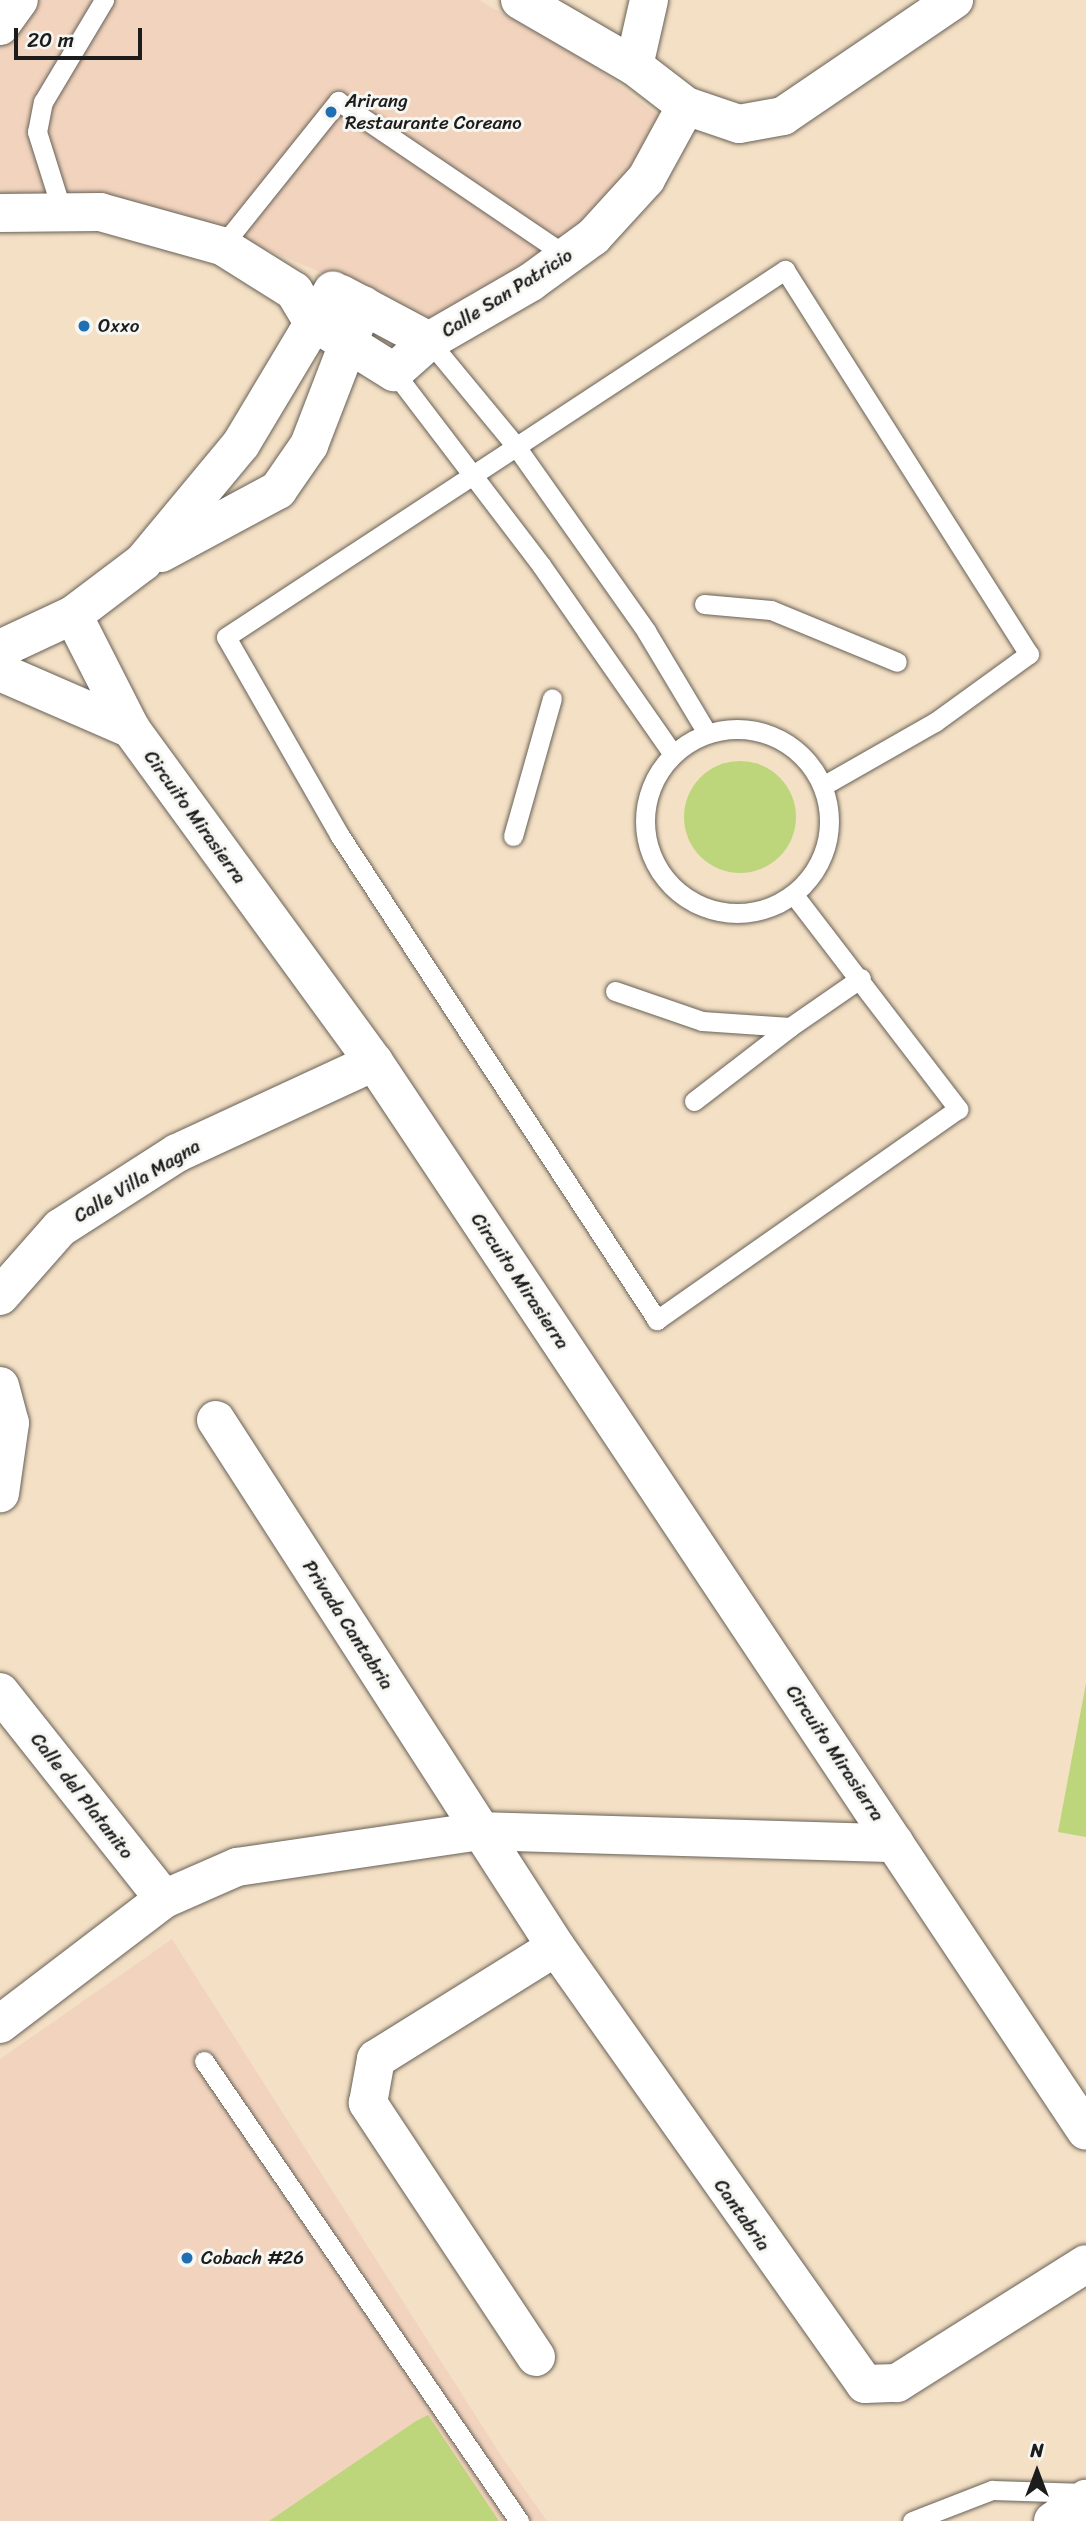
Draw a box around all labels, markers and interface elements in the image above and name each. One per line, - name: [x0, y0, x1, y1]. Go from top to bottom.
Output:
- scale bar: [18, 14, 145, 58]
- text: 20 m: [27, 21, 74, 59]
- place label: Arirang Restaurante Coreano: [345, 90, 522, 134]
- marker: Arirang Restaurante Coreano: [323, 104, 339, 120]
- street label: Calle San Patricio: [437, 243, 577, 343]
- place label: Oxxo: [98, 315, 139, 337]
- marker: Oxxo: [76, 318, 92, 334]
- street label: Circuito Mirasierra: [139, 746, 251, 888]
- street label: Calle Villa Magna: [70, 1134, 204, 1228]
- street label: Circuito Mirasierra: [466, 1209, 574, 1353]
- street label: Privada Cantabria: [298, 1556, 398, 1694]
- street label: Circuito Mirasierra: [781, 1681, 889, 1825]
- street label: Calle del Platanito: [25, 1728, 139, 1864]
- street label: Cantabria: [709, 2175, 775, 2255]
- place label: Cobach #26: [201, 2247, 304, 2269]
- marker: Cobach #26: [179, 2250, 195, 2266]
- text: N: [1030, 2434, 1044, 2467]
- north arrow: [1002, 2437, 1072, 2507]

